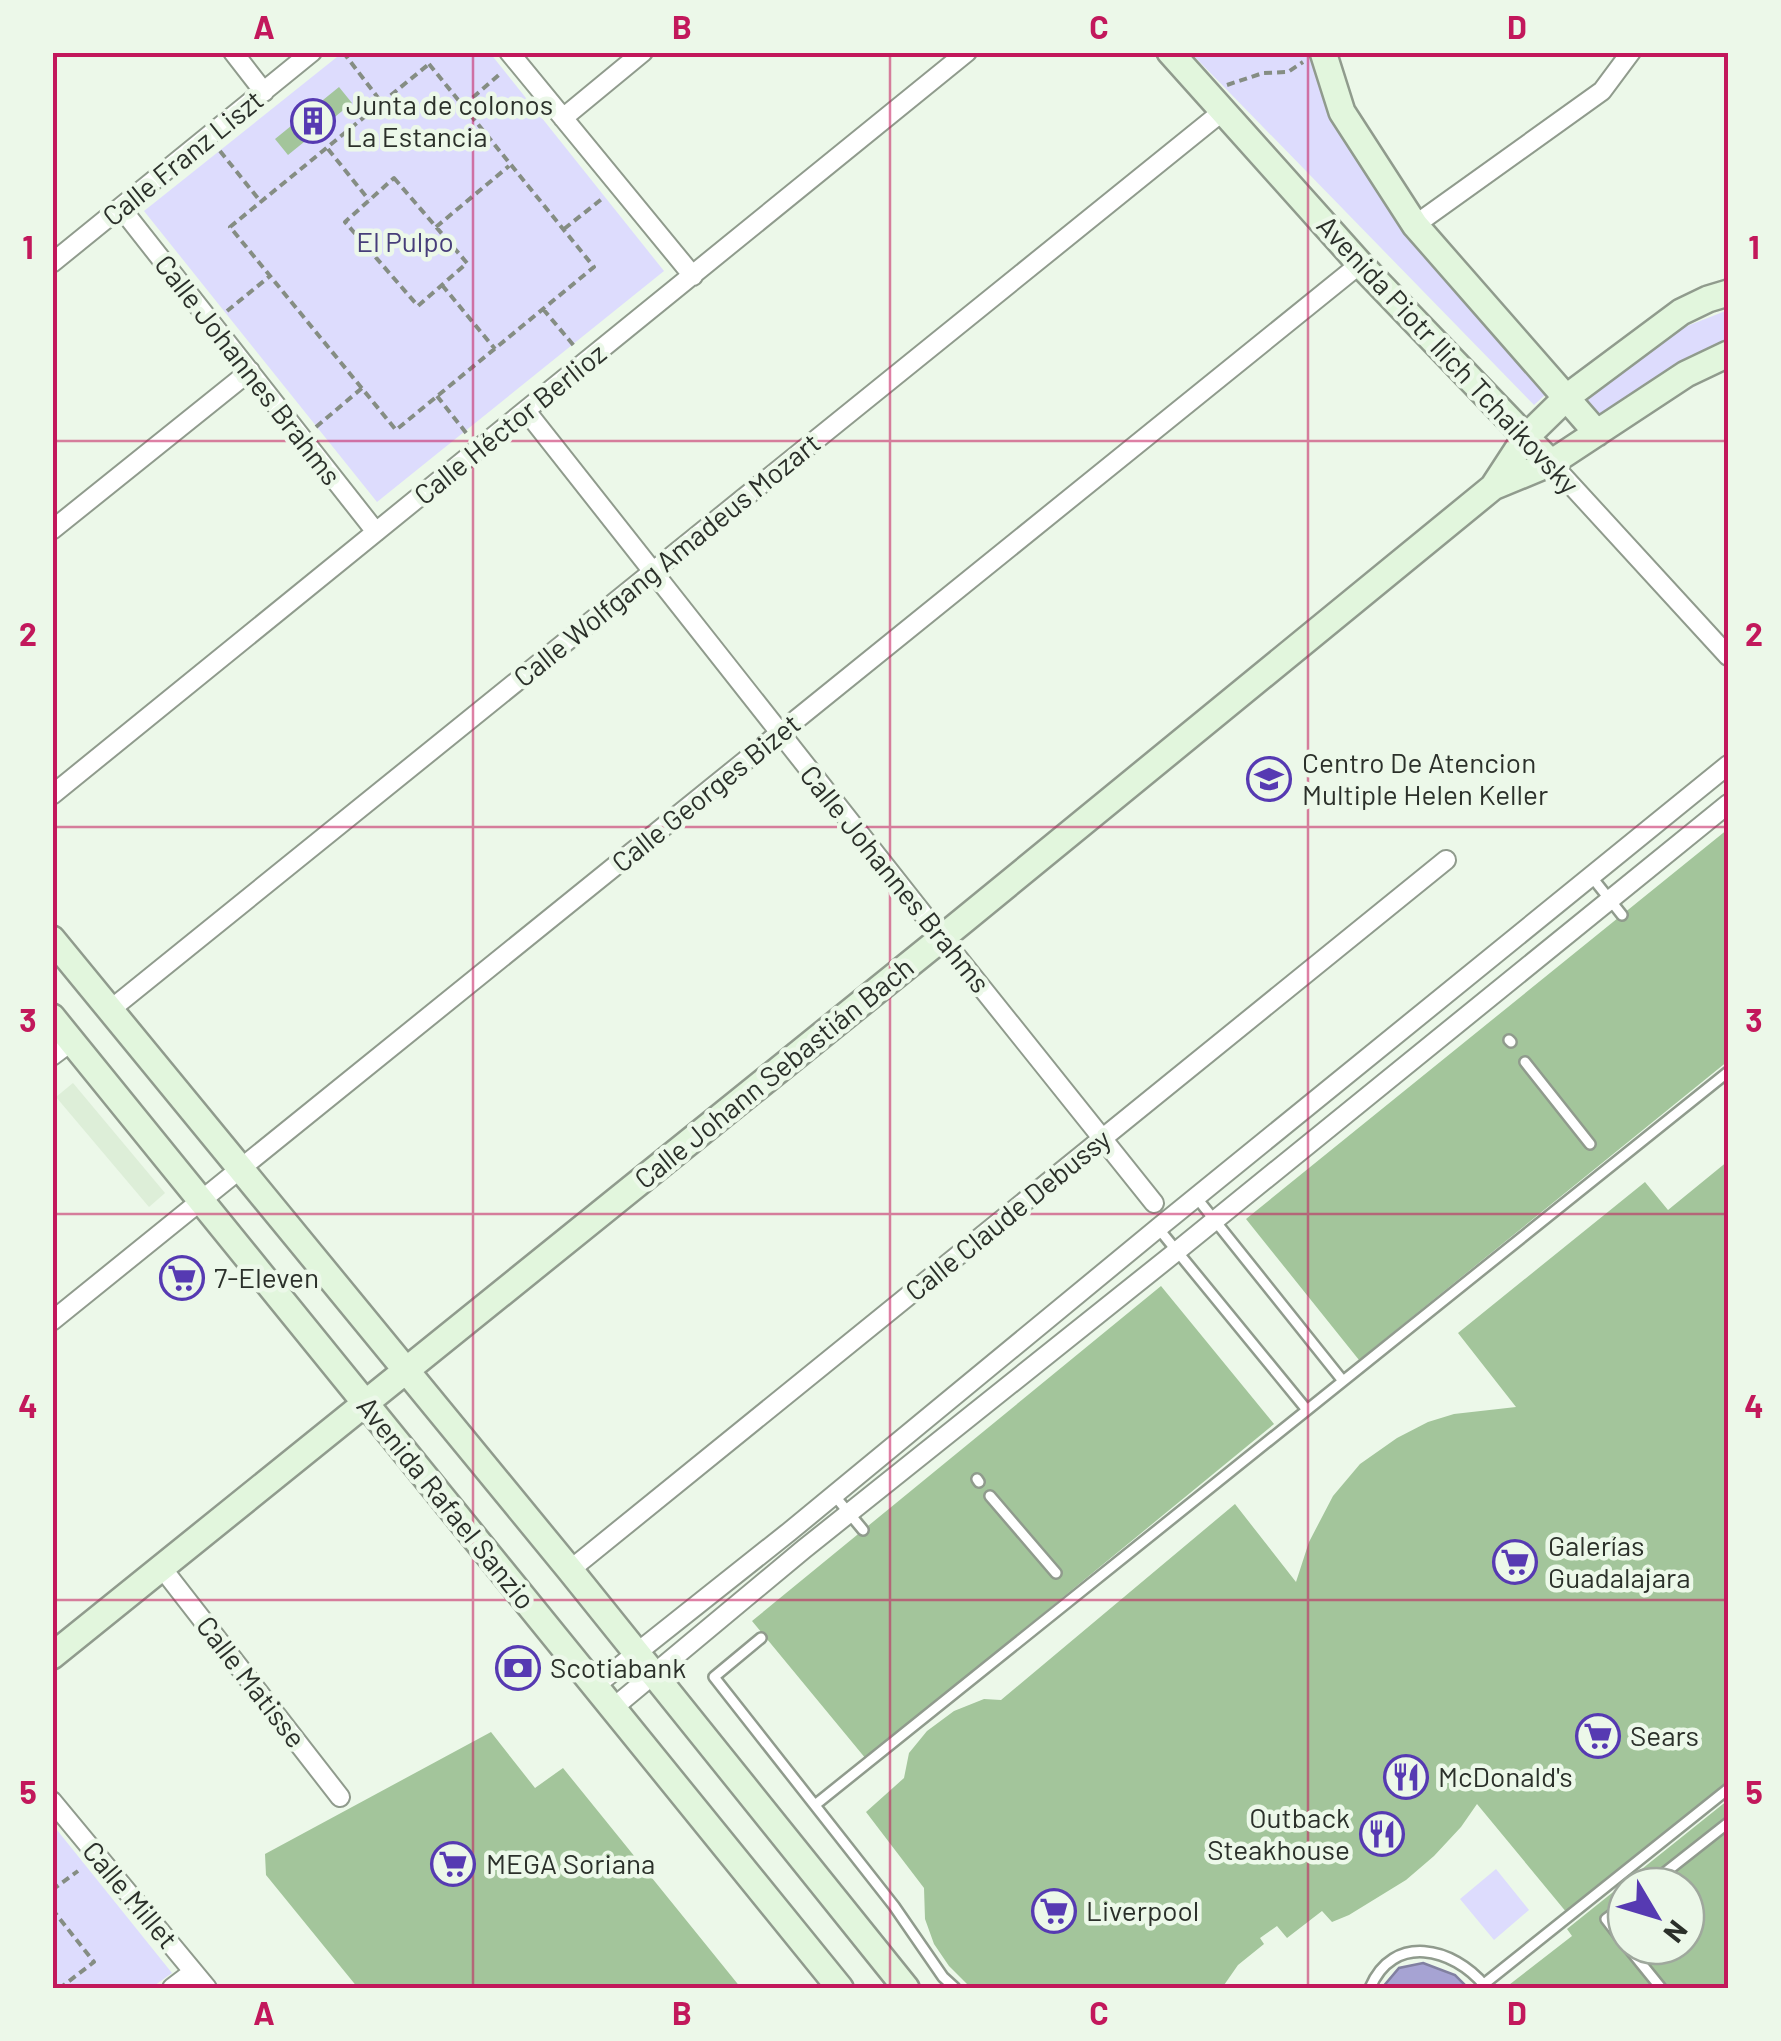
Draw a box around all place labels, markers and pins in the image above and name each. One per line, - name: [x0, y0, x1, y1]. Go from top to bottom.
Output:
- place label: Junta de colonos La Estancia: [346, 87, 553, 153]
- building icon: Junta de colonos La Estancia: [290, 98, 336, 144]
- place label: Centro De Atencion Multiple Helen Keller: [1302, 745, 1548, 811]
- school or university icon: Centro De Atencion Multiple Helen Keller: [1246, 756, 1292, 802]
- supermarket icon: 7-Eleven: [159, 1255, 205, 1301]
- place label: 7-Eleven: [214, 1260, 319, 1294]
- place label: Galerías Guadalajara: [1548, 1528, 1690, 1594]
- supermarket icon: Galerías Guadalajara: [1492, 1539, 1538, 1585]
- bank icon: Scotiabank: [495, 1645, 541, 1691]
- place label: Scotiabank: [550, 1650, 686, 1684]
- supermarket icon: Sears: [1575, 1713, 1621, 1759]
- place label: Sears: [1630, 1718, 1699, 1752]
- restaurant icon: McDonald's: [1383, 1754, 1429, 1800]
- place label: McDonald's: [1438, 1759, 1573, 1793]
- place label: Outback Steakhouse: [1207, 1800, 1350, 1866]
- restaurant icon: Outback Steakhouse: [1359, 1811, 1405, 1857]
- supermarket icon: MEGA Soriana: [430, 1841, 476, 1887]
- place label: MEGA Soriana: [486, 1846, 655, 1880]
- supermarket icon: Liverpool: [1031, 1888, 1077, 1934]
- place label: Liverpool: [1086, 1893, 1199, 1927]

